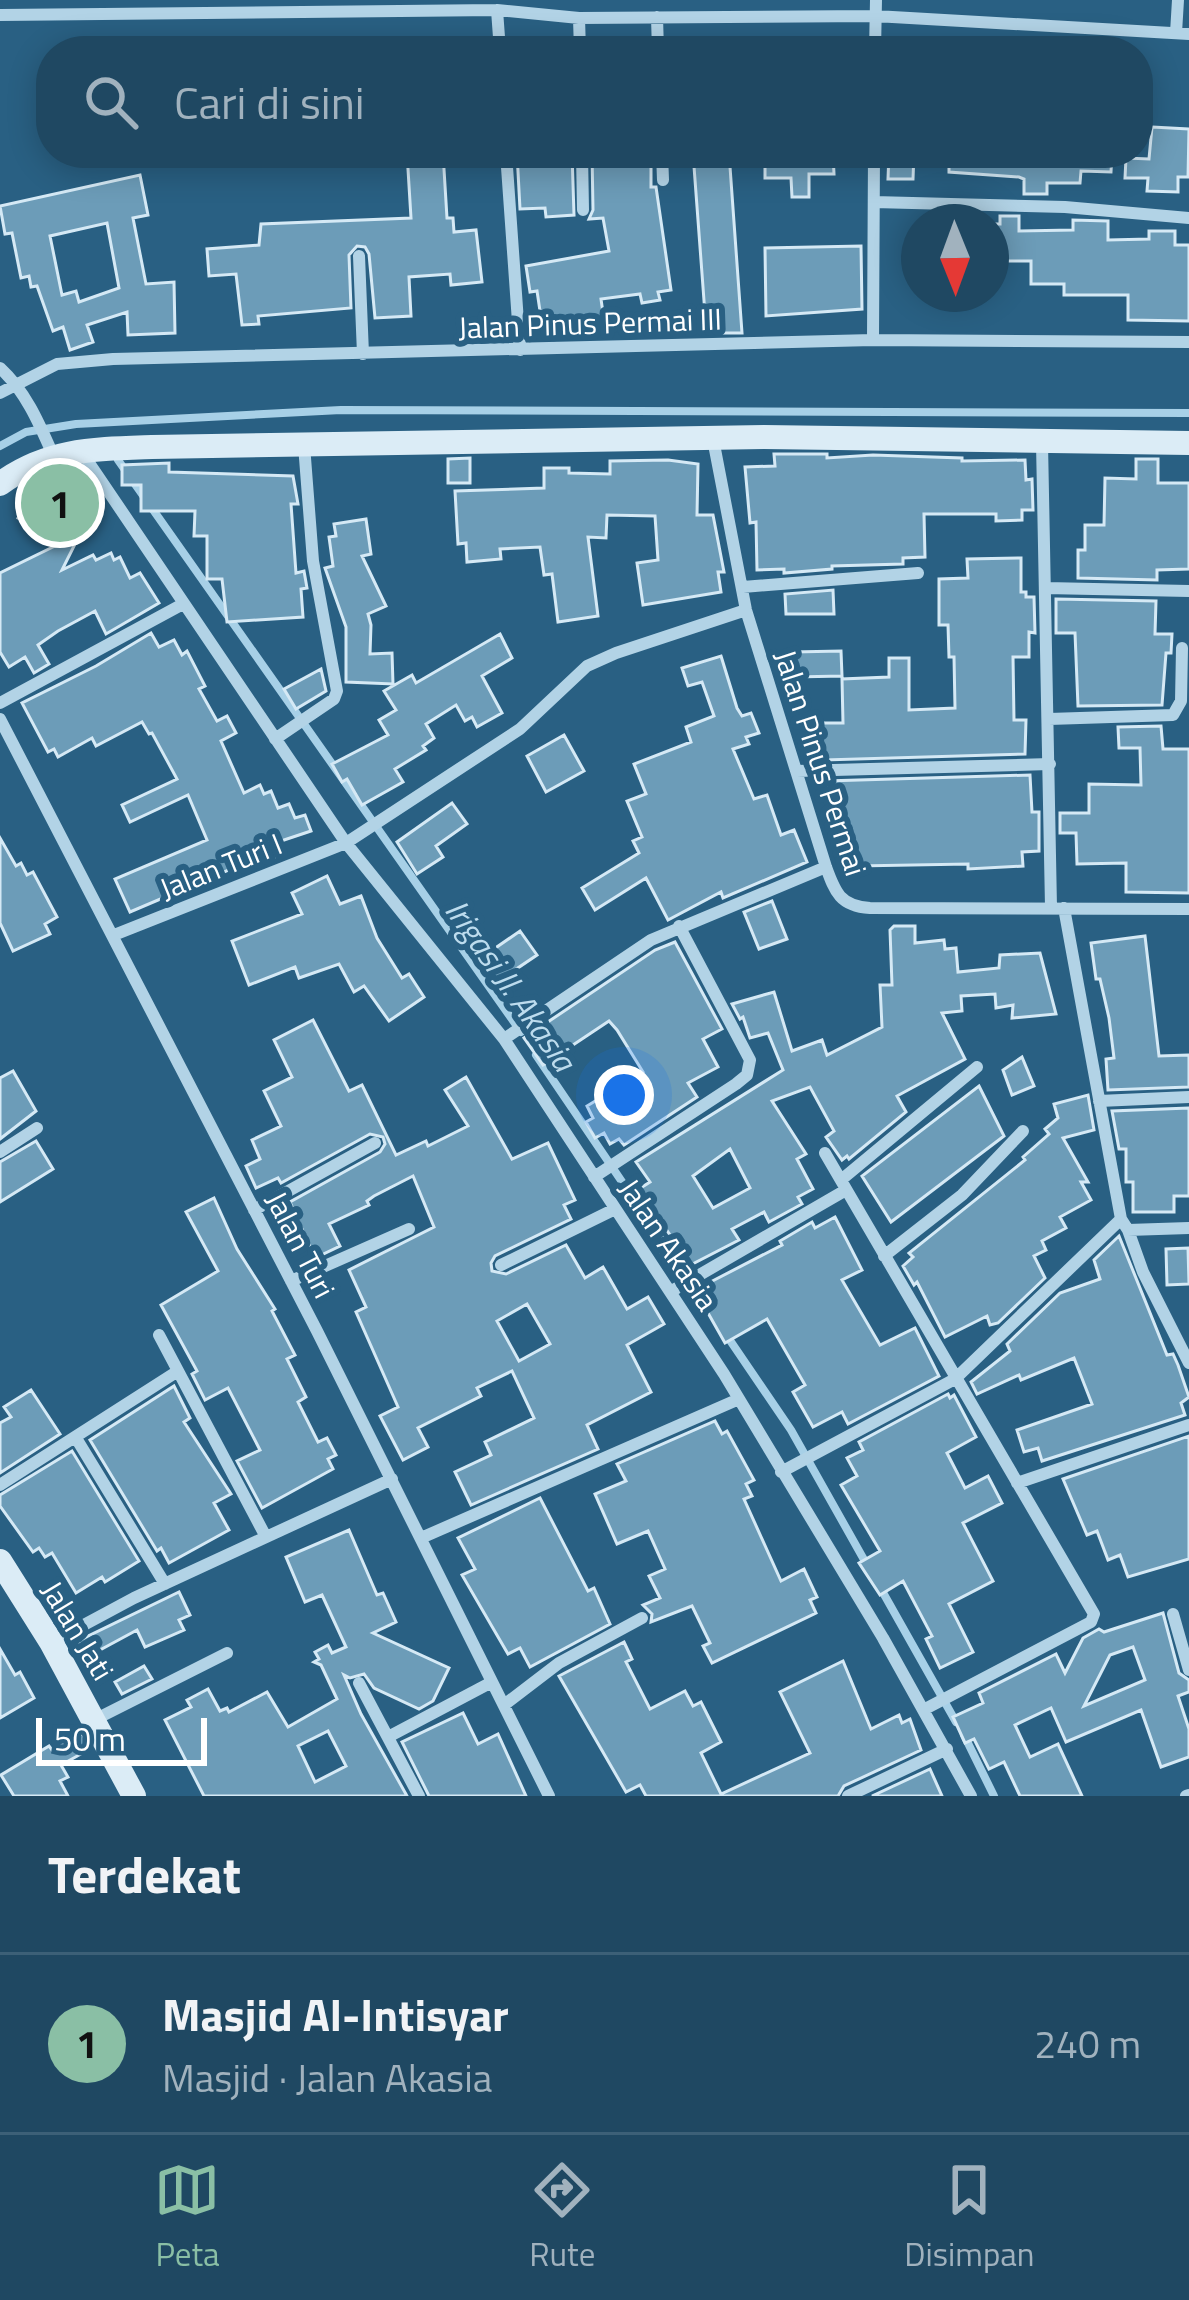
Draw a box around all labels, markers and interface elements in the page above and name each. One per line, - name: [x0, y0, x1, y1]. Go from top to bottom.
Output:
- search box: [36, 36, 1153, 168]
- text: Cari di sini: [174, 68, 365, 136]
- icon: search: [78, 69, 144, 135]
- north arrow: [901, 204, 1009, 312]
- street label: Jalan Pinus Permai III: [457, 295, 723, 351]
- pin: 1: [21, 458, 99, 548]
- street label: Jalan Pinus Permai: [763, 644, 879, 882]
- street label: Jalan Turi I: [152, 821, 289, 911]
- water label: Irigasi Jl. Akasia: [433, 889, 590, 1083]
- your location: [594, 1065, 654, 1125]
- street label: Jalan Akasia: [608, 1169, 730, 1320]
- street label: Jalan Turi: [254, 1183, 347, 1306]
- street label: Jalan Jati: [30, 1572, 126, 1689]
- scale bar: [36, 1712, 207, 1765]
- text: 50 m: [54, 1714, 126, 1764]
- text: Terdekat: [48, 1835, 241, 1913]
- text: Masjid Al-Intisyar: [162, 1980, 509, 2048]
- text: 1: [76, 2014, 98, 2073]
- text: 240 m: [1034, 2014, 1141, 2073]
- text: Masjid · Jalan Akasia: [162, 2048, 492, 2107]
- tab: Peta: [154, 2157, 220, 2279]
- tab: Rute: [529, 2157, 595, 2279]
- tab: Disimpan: [904, 2157, 1035, 2279]

